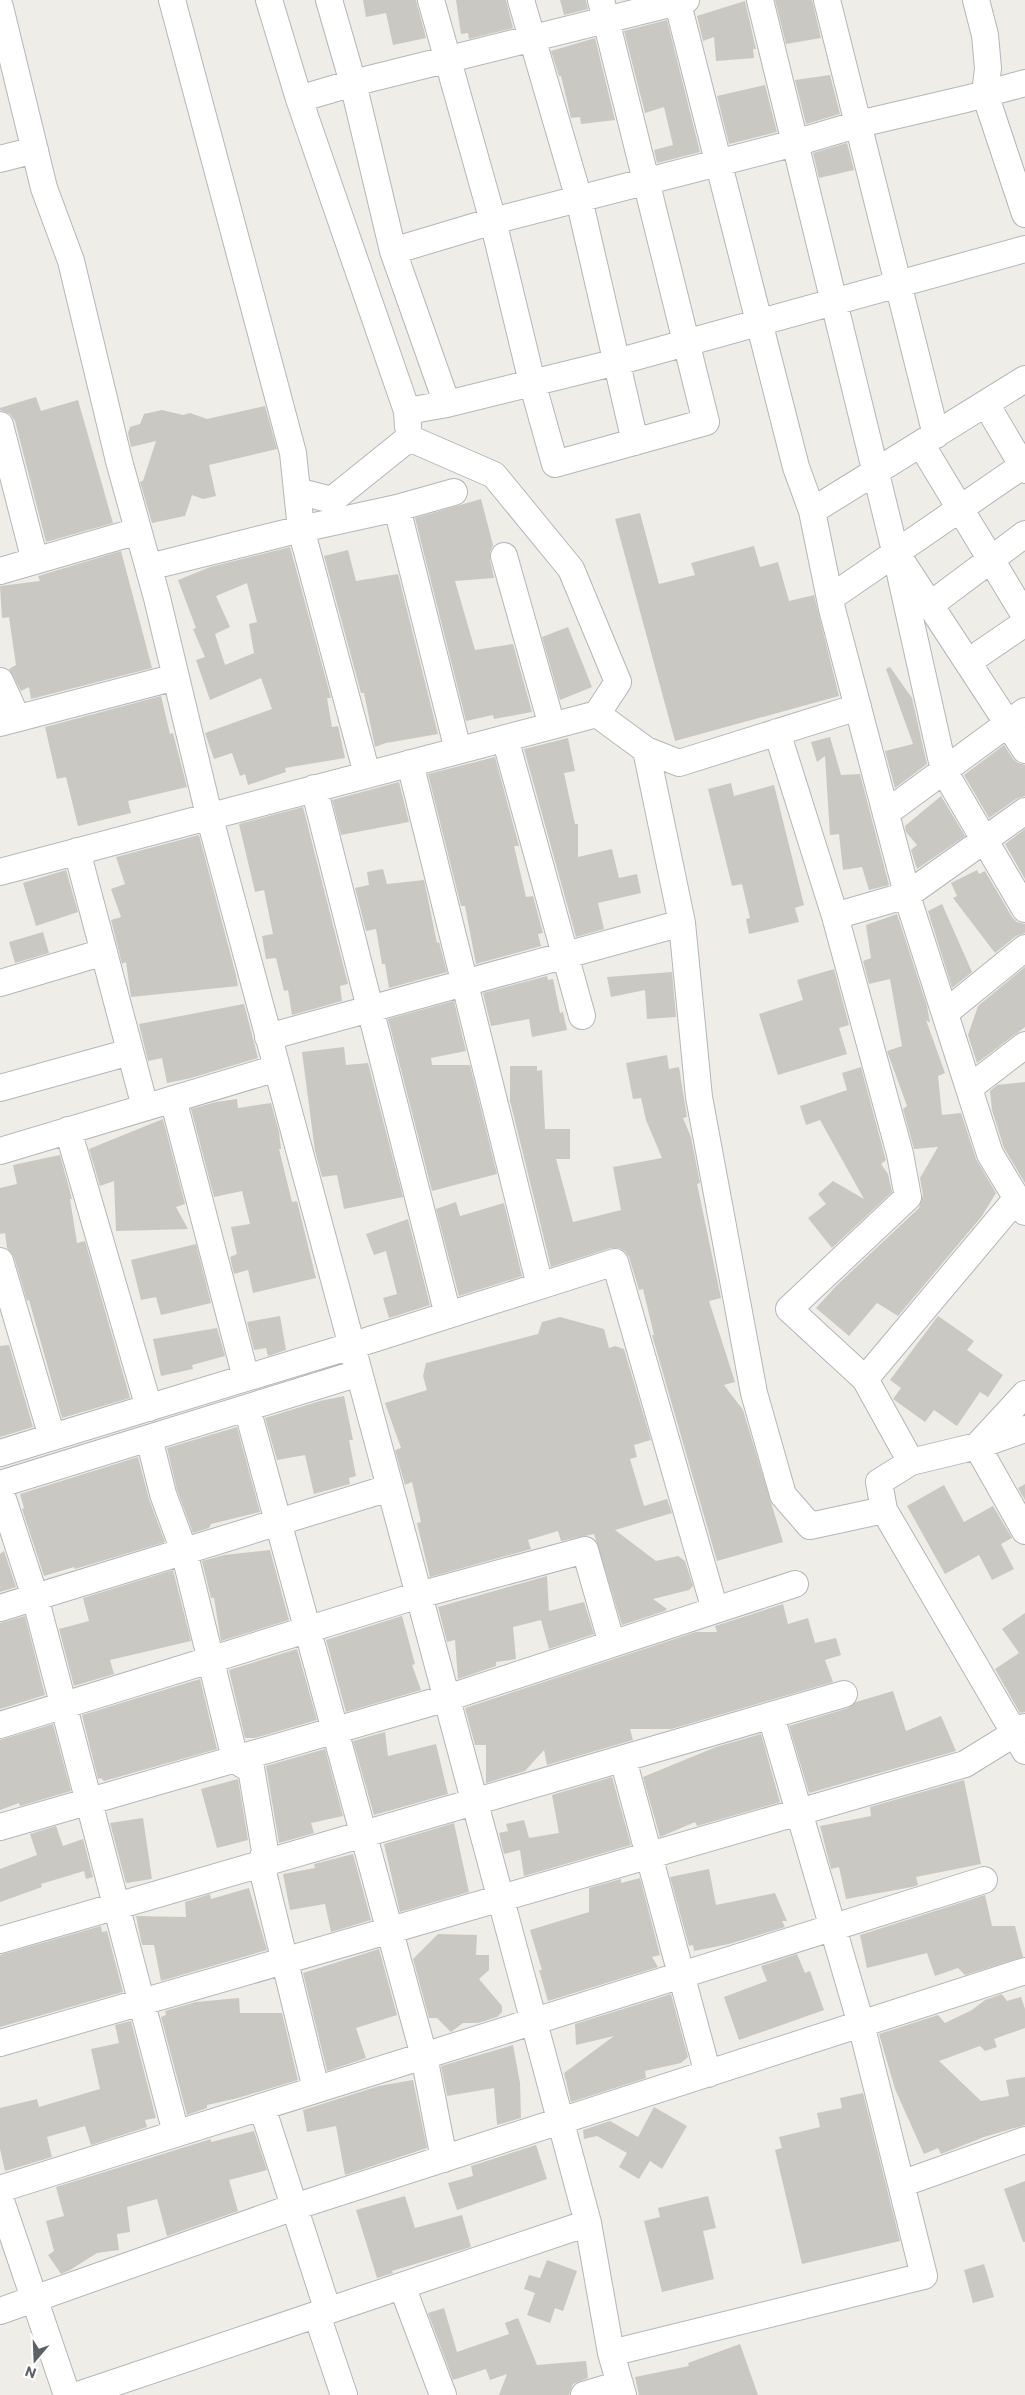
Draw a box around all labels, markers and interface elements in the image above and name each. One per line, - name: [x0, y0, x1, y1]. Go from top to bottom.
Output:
- north arrow: [10, 2335, 60, 2385]
- text: N: [23, 2363, 38, 2383]

